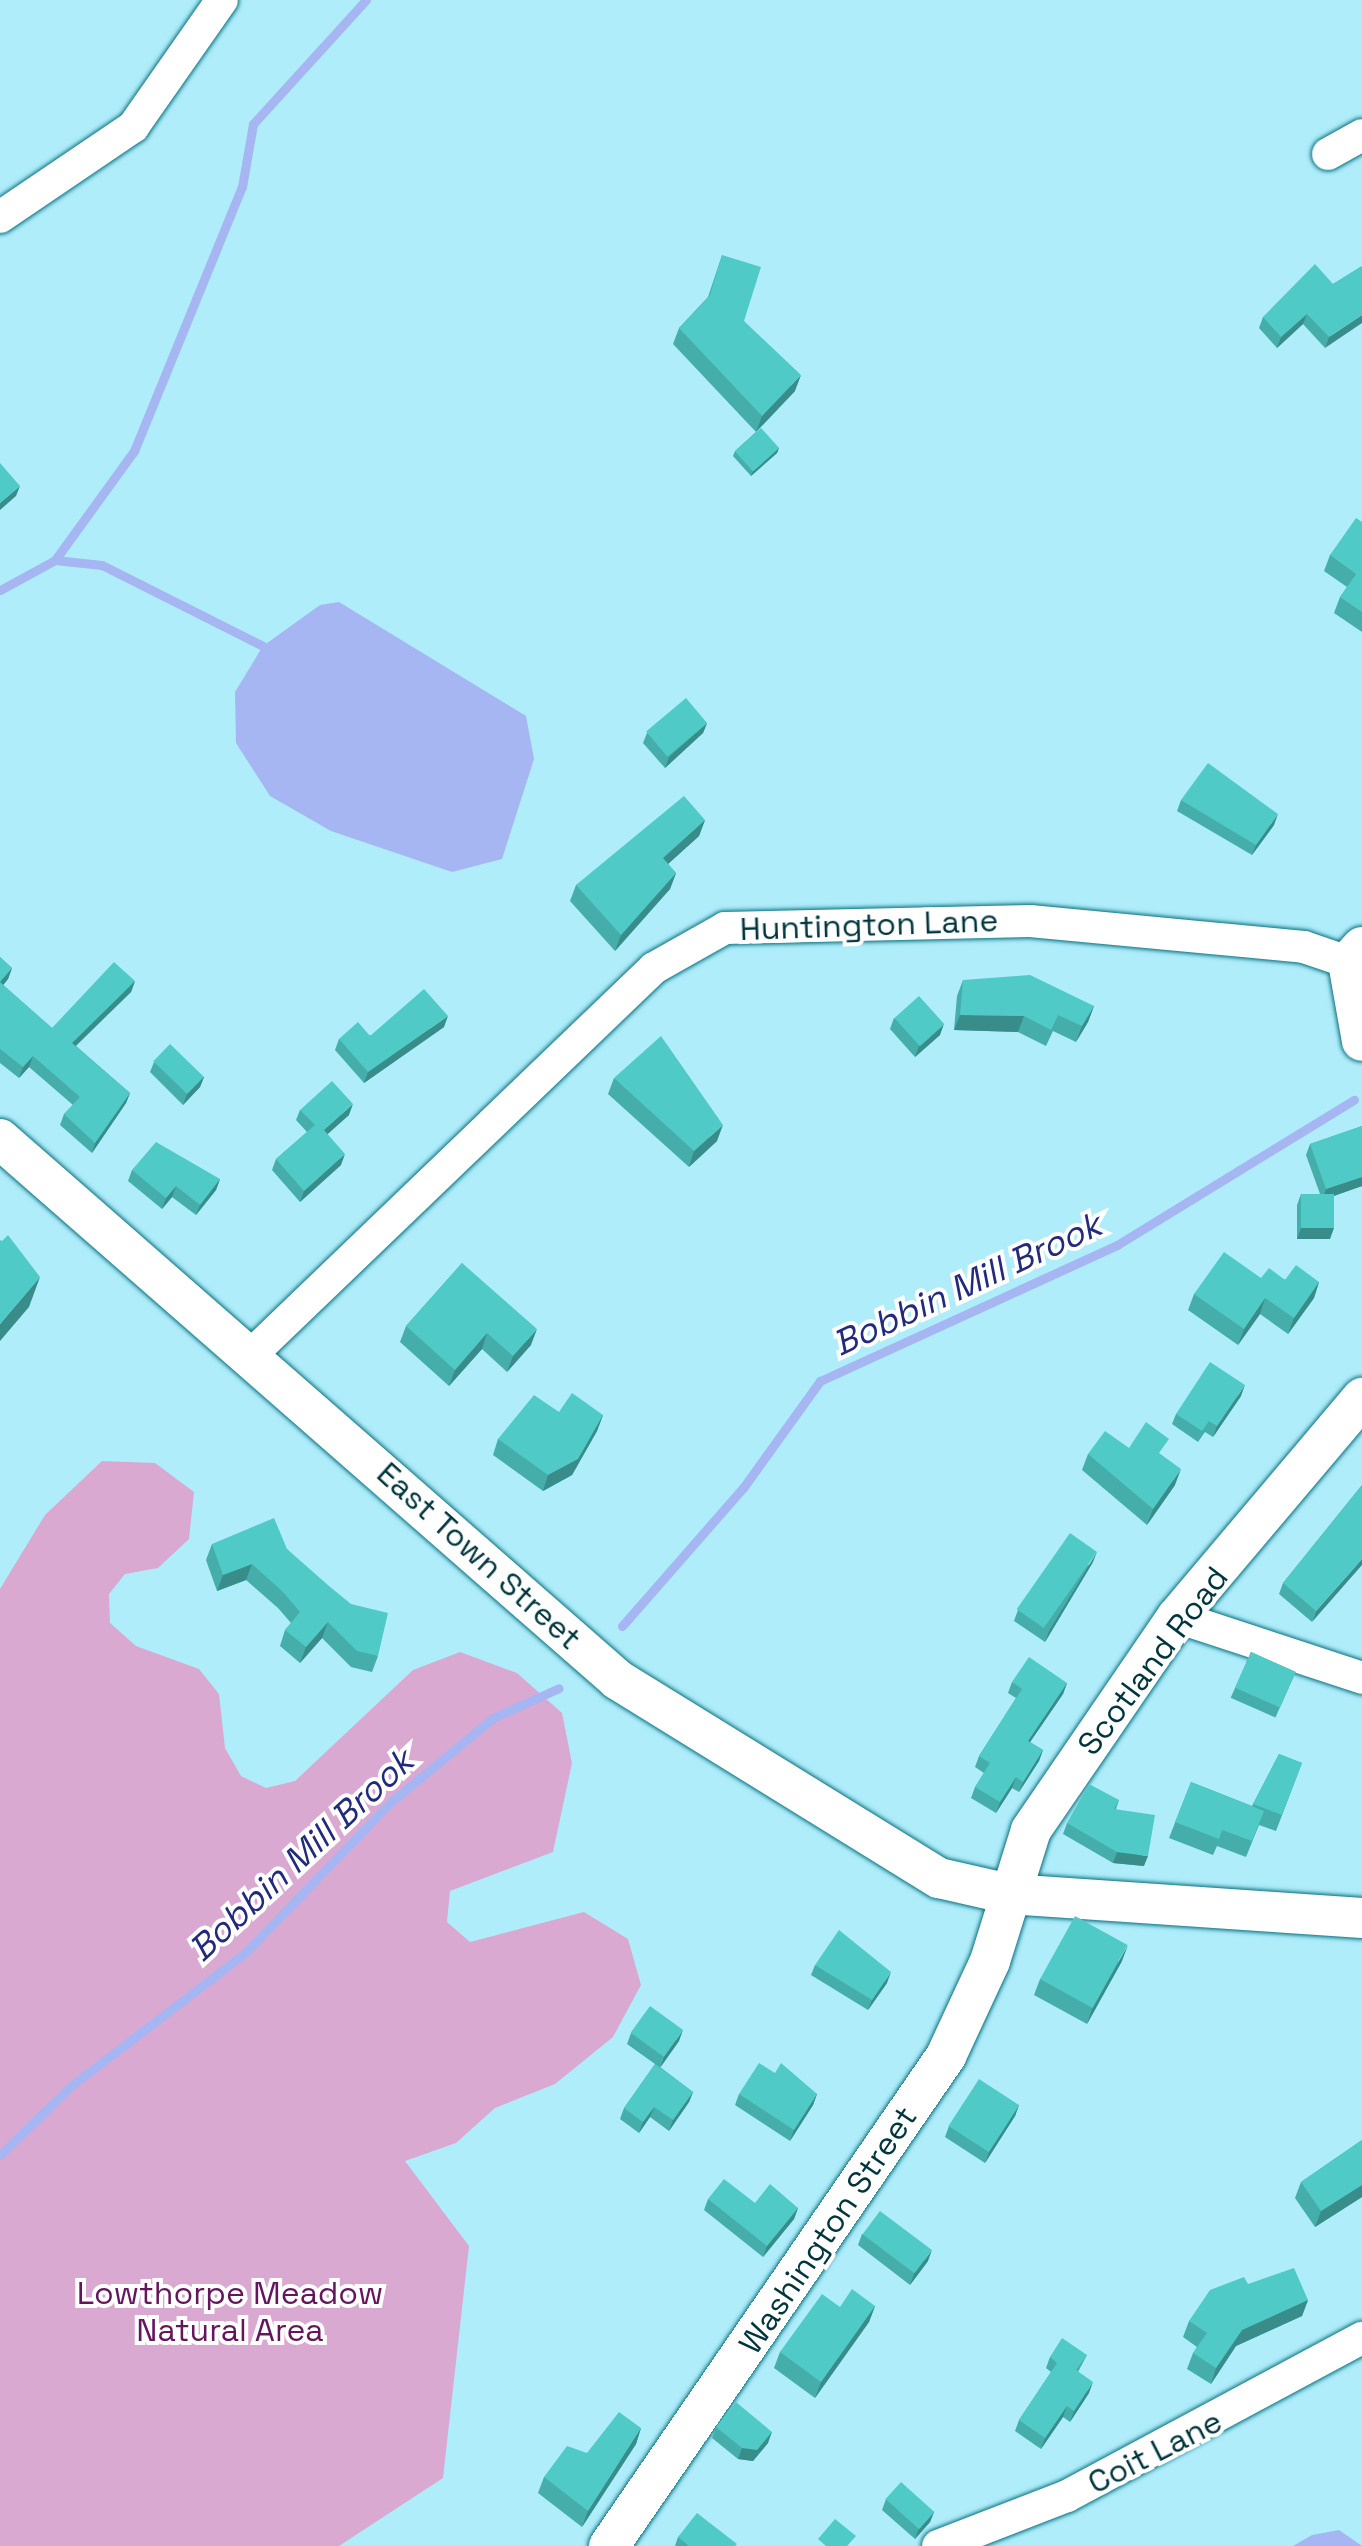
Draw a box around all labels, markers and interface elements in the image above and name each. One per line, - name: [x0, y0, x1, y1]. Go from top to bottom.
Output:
- street label: Huntington Lane: [739, 901, 999, 949]
- water label: Bobbin Mill Brook: [826, 1203, 1108, 1365]
- street label: East Town Street: [369, 1454, 589, 1658]
- street label: Scotland Road: [1070, 1559, 1236, 1763]
- water label: Bobbin Mill Brook: [180, 1740, 422, 1970]
- street label: Washington Street: [731, 2099, 925, 2361]
- park label: Lowthorpe Meadow Natural Area: [77, 2275, 383, 2350]
- street label: Coit Lane: [1081, 2402, 1229, 2502]

